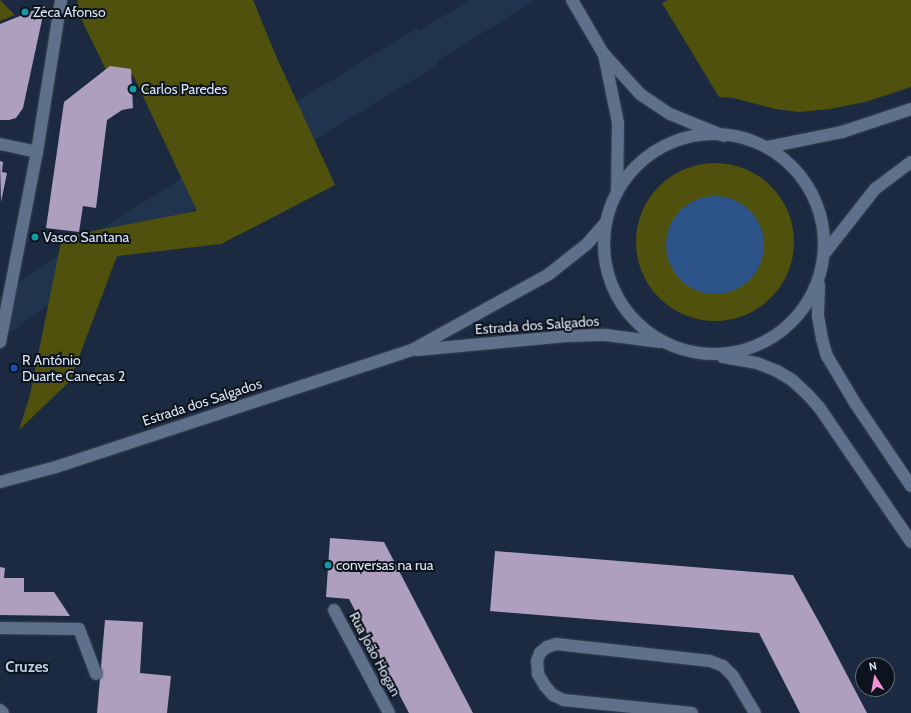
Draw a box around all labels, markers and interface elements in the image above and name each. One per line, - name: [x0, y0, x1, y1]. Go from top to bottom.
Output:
- place label: Zeca Afonso: [33, 4, 106, 20]
- marker: Zeca Afonso: [20, 7, 30, 17]
- place label: Carlos Paredes: [141, 81, 227, 97]
- marker: Carlos Paredes: [128, 84, 138, 94]
- place label: Vasco Santana: [43, 229, 129, 245]
- marker: Vasco Santana: [30, 232, 40, 242]
- street label: Estrada dos Salgados: [474, 312, 600, 338]
- place label: R António Duarte Caneças 2: [22, 352, 125, 384]
- marker: R António Duarte Caneças 2: [9, 363, 19, 373]
- street label: Estrada dos Salgados: [140, 375, 264, 429]
- place label: conversas na rua: [336, 557, 434, 573]
- marker: conversas na rua: [323, 560, 333, 570]
- street label: Rua João Hogan: [346, 609, 404, 699]
- north arrow: [855, 657, 895, 697]
- district label: Cruzes: [5, 659, 49, 677]
- text: N: [868, 659, 878, 674]

